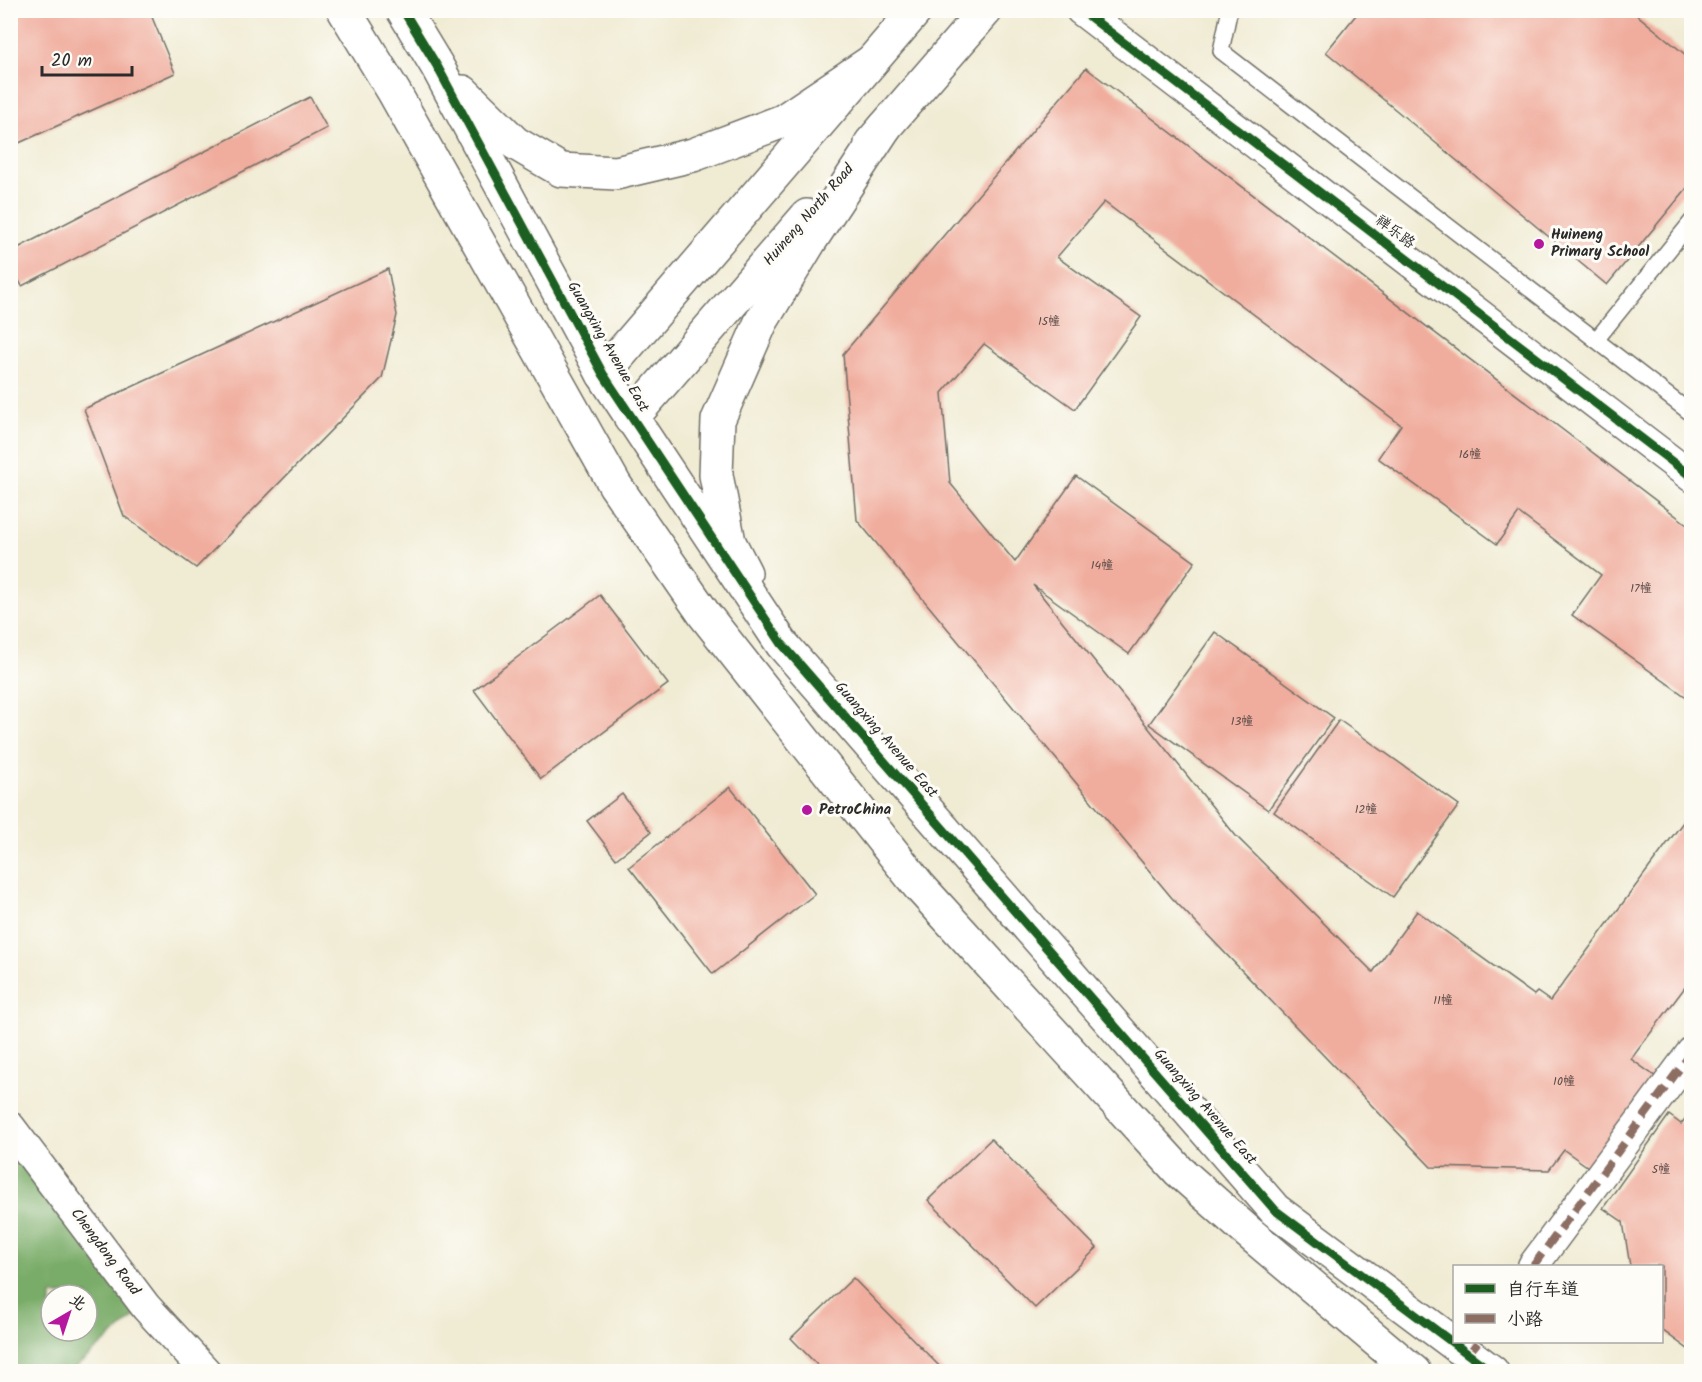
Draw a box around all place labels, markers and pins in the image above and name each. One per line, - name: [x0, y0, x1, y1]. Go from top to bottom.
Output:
- place label: Huineng Primary School: [1551, 223, 1649, 264]
- marker: Huineng Primary School: [1532, 237, 1546, 251]
- place label: PetroChina: [819, 798, 892, 822]
- marker: PetroChina: [800, 803, 814, 817]

